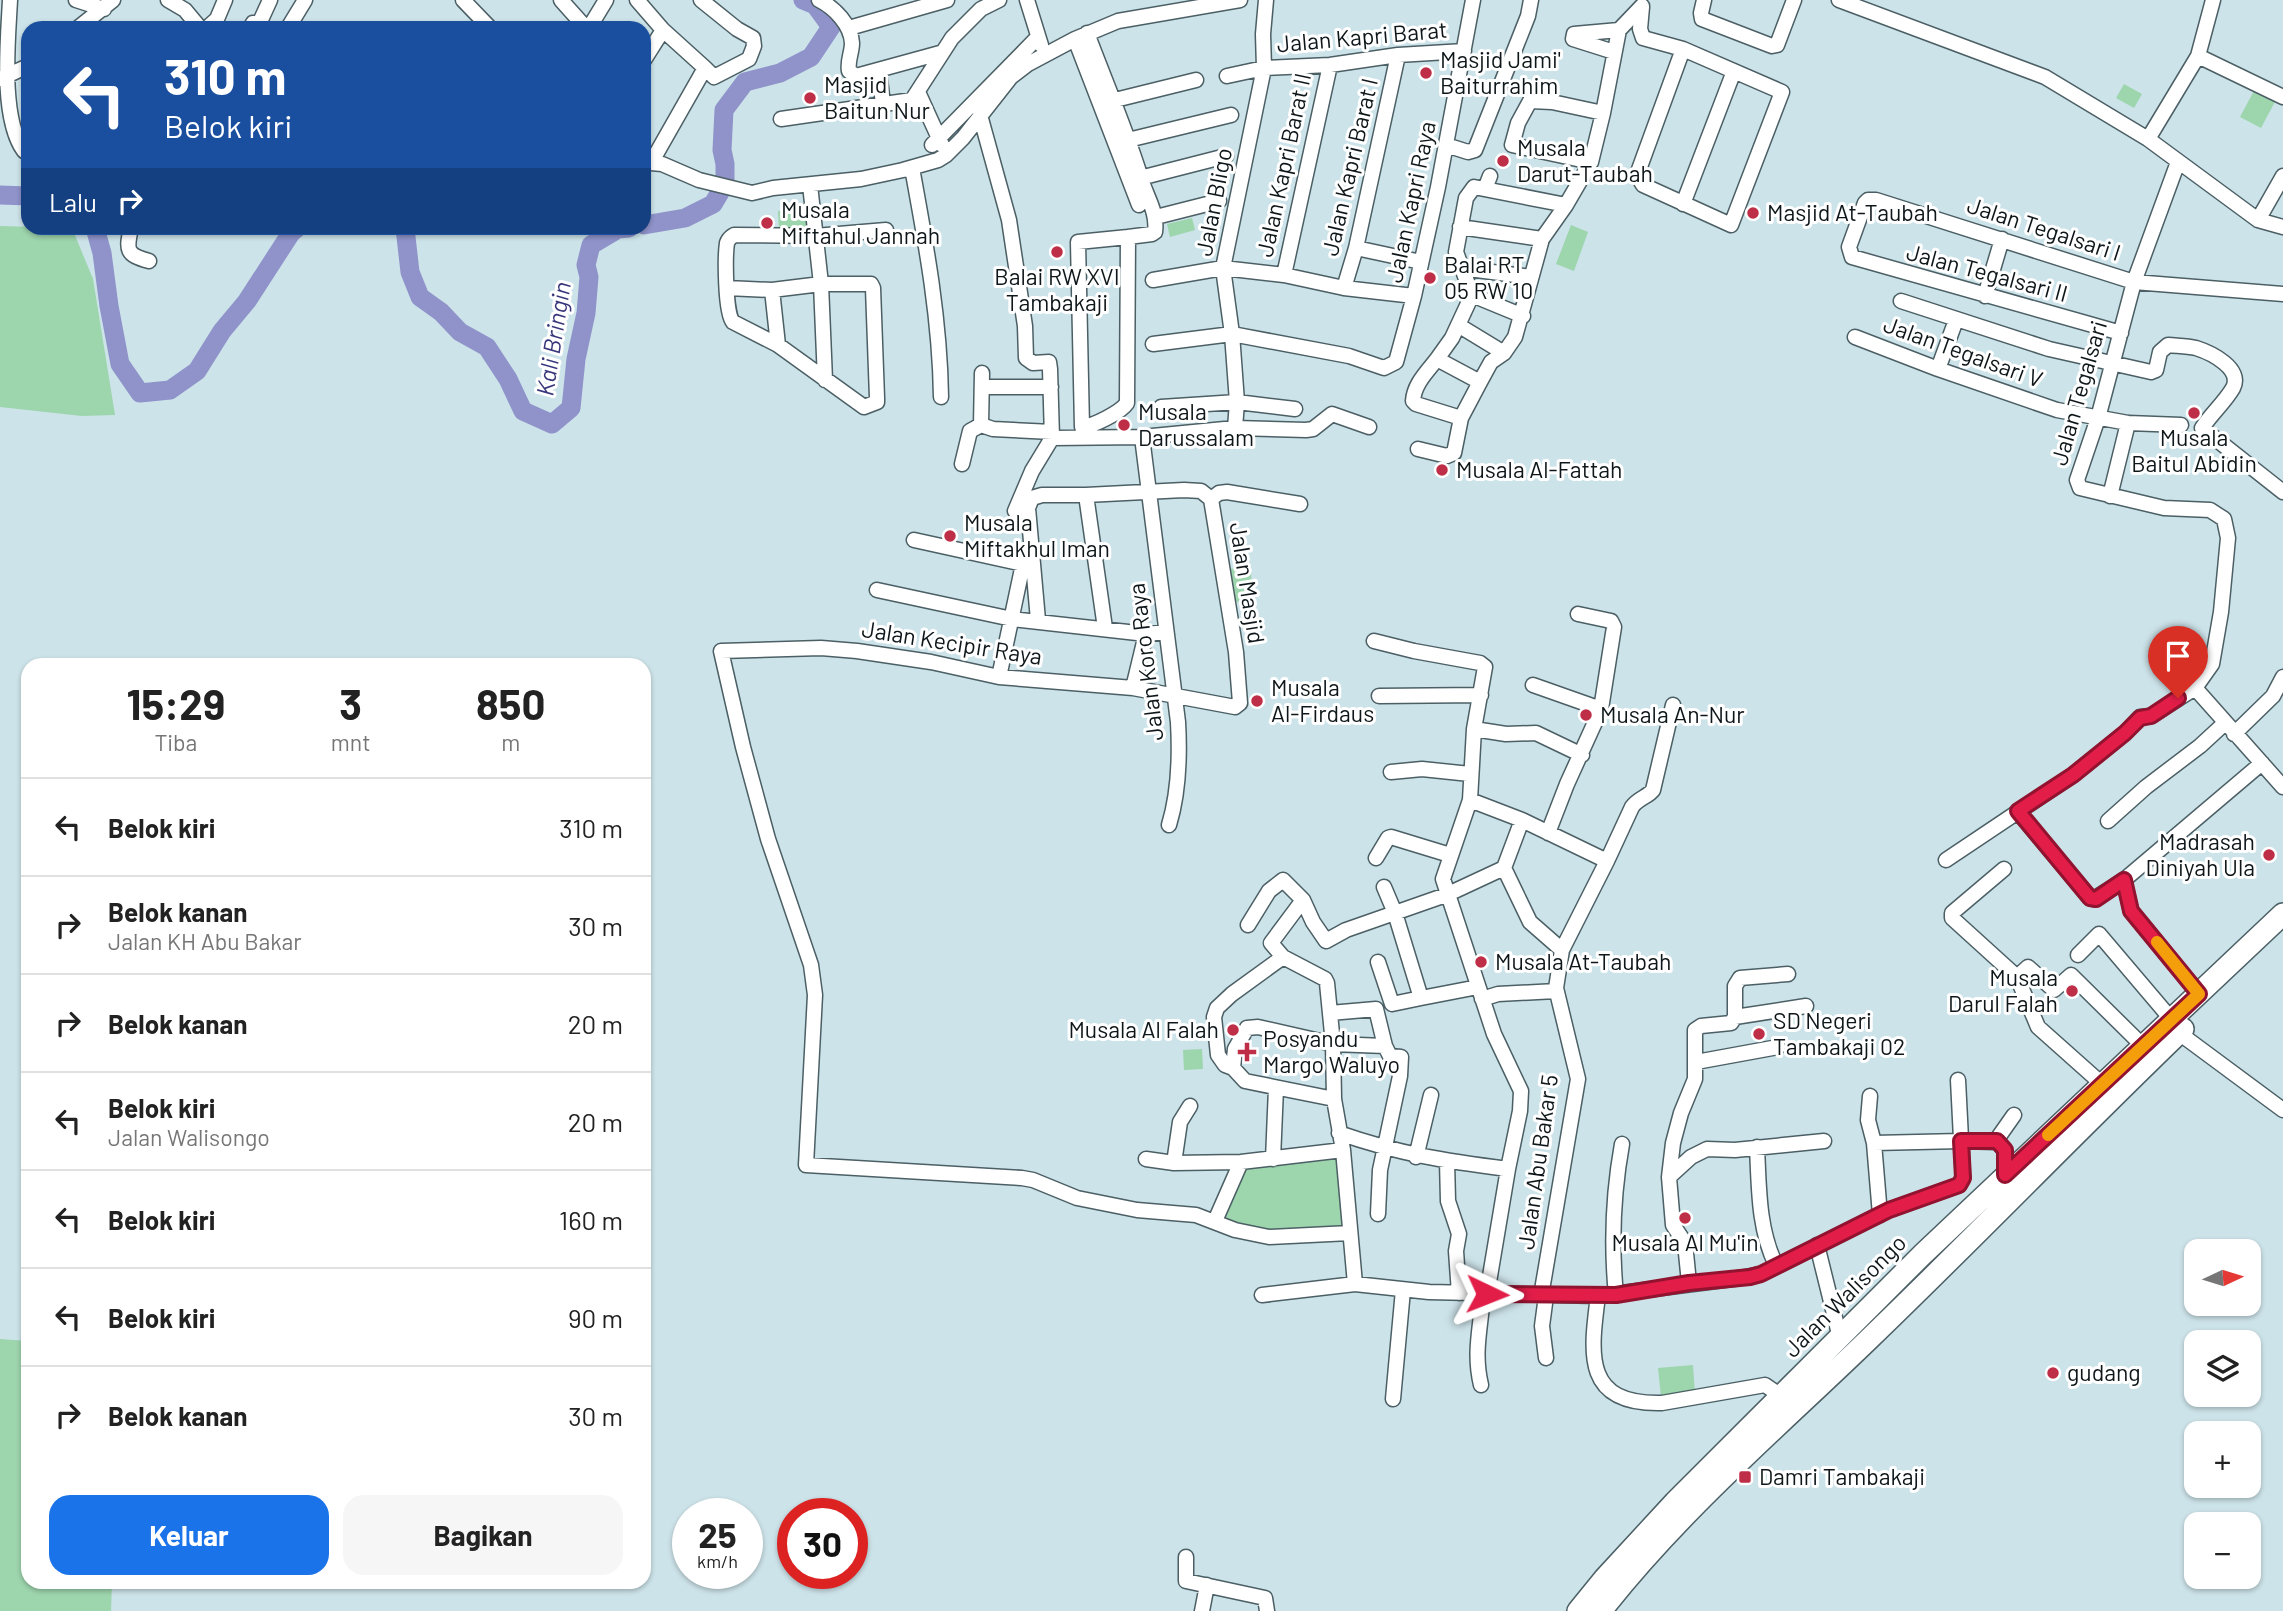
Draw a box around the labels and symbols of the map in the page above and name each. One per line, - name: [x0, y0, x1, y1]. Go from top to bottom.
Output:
- street label: Jalan Kapri Barat: [1276, 15, 1448, 57]
- place label: Masjid Jami' Baiturrahim: [1440, 45, 1561, 99]
- marker: Masjid Jami' Baiturrahim: [1418, 65, 1434, 81]
- place label: Masjid Baitun Nur: [824, 70, 930, 124]
- street label: Jalan Kapri Barat II: [1250, 70, 1316, 259]
- street label: Jalan Kapri Barat I: [1315, 75, 1383, 258]
- marker: Masjid Baitun Nur: [802, 90, 818, 106]
- street label: Jalan Kapri Raya: [1379, 119, 1441, 285]
- place label: Musala Darut-Taubah: [1517, 133, 1653, 187]
- street label: Jalan Bligo: [1189, 145, 1237, 258]
- marker: Musala Darut-Taubah: [1495, 153, 1511, 169]
- street label: Jalan Tegalsari I: [1964, 190, 2125, 266]
- place label: Musala Miftahul Jannah: [781, 195, 940, 249]
- place label: Masjid At-Taubah: [1767, 198, 1938, 226]
- marker: Masjid At-Taubah: [1745, 205, 1761, 221]
- marker: Musala Miftahul Jannah: [759, 215, 775, 231]
- street label: Jalan Tegalsari II: [1904, 237, 2071, 307]
- marker: Balai RW XVI Tambakaji: [1049, 244, 1065, 260]
- place label: Balai RT 05 RW 10: [1444, 250, 1533, 304]
- place label: Balai RW XVI Tambakaji: [994, 262, 1120, 316]
- marker: Balai RT 05 RW 10: [1422, 270, 1438, 286]
- water label: Kali Bringin: [529, 280, 576, 398]
- street label: Jalan Tegalsari V: [1880, 309, 2047, 393]
- street label: Jalan Tegalsari: [2044, 317, 2112, 468]
- place label: Musala Darussalam: [1138, 397, 1254, 451]
- marker: Musala Baitul Abidin: [2186, 405, 2202, 421]
- marker: Musala Darussalam: [1116, 417, 1132, 433]
- place label: Musala Baitul Abidin: [2131, 423, 2257, 477]
- place label: Musala Al-Fattah: [1456, 455, 1622, 483]
- marker: Musala Al-Fattah: [1434, 462, 1450, 478]
- place label: Musala Miftakhul Iman: [964, 508, 1110, 562]
- street label: Jalan Masjid: [1225, 520, 1271, 645]
- marker: Musala Miftakhul Iman: [942, 528, 958, 544]
- street label: Jalan Koro Raya: [1121, 582, 1169, 742]
- street label: Jalan Kecipir Raya: [860, 614, 1044, 670]
- pin: [2148, 626, 2208, 698]
- place label: Musala Al-Firdaus: [1271, 673, 1374, 727]
- marker: Musala Al-Firdaus: [1249, 693, 1265, 709]
- place label: Musala An-Nur: [1600, 700, 1745, 728]
- marker: Musala An-Nur: [1578, 707, 1594, 723]
- place label: Madrasah Diniyah Ula: [2146, 827, 2255, 881]
- marker: Madrasah Diniyah Ula: [2261, 847, 2277, 863]
- place label: Musala At-Taubah: [1495, 947, 1671, 975]
- marker: Musala At-Taubah: [1473, 954, 1489, 970]
- place label: Musala Darul Falah: [1948, 963, 2058, 1017]
- marker: Musala Darul Falah: [2064, 983, 2080, 999]
- place label: SD Negeri Tambakaji 02: [1773, 1006, 1905, 1060]
- place label: Musala Al Falah: [1068, 1015, 1219, 1043]
- marker: Musala Al Falah: [1225, 1022, 1241, 1038]
- place label: Posyandu Margo Waluyo: [1263, 1024, 1400, 1078]
- marker: SD Negeri Tambakaji 02: [1751, 1026, 1767, 1042]
- marker: Posyandu Margo Waluyo: [1237, 1042, 1257, 1062]
- street label: Jalan Abu Bakar 5: [1511, 1073, 1563, 1251]
- marker: Musala Al Mu'in: [1677, 1210, 1693, 1226]
- place label: Musala Al Mu'in: [1611, 1228, 1759, 1256]
- street label: Jalan Walisongo: [1777, 1228, 1911, 1362]
- north arrow: [2184, 1239, 2261, 1316]
- position arrow: [1450, 1257, 1524, 1331]
- place label: gudang: [2067, 1358, 2141, 1386]
- marker: gudang: [2045, 1365, 2061, 1381]
- place label: Damri Tambakaji: [1759, 1462, 1925, 1490]
- marker: Damri Tambakaji: [1737, 1469, 1753, 1485]
- speed limit sign: 30: [777, 1498, 868, 1589]

